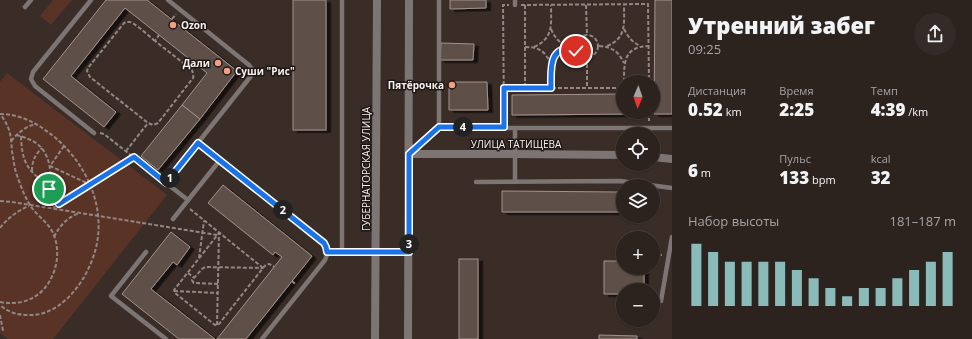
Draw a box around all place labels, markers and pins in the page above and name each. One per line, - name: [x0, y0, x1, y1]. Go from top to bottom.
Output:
- place label: Ozon: [181, 18, 207, 32]
- marker: Ozon: [168, 20, 178, 30]
- pin: [559, 34, 593, 68]
- place label: Дали: [183, 56, 210, 70]
- marker: Дали: [213, 58, 223, 68]
- place label: Суши "Рис": [235, 64, 295, 78]
- marker: Суши "Рис": [222, 66, 232, 76]
- place label: Пятёрочка: [388, 78, 444, 92]
- marker: Пятёрочка: [447, 80, 457, 90]
- pin: 4: [453, 117, 473, 137]
- pin: 1: [160, 168, 180, 188]
- pin: [32, 172, 66, 206]
- pin: 2: [273, 200, 293, 220]
- pin: 3: [399, 234, 419, 254]

